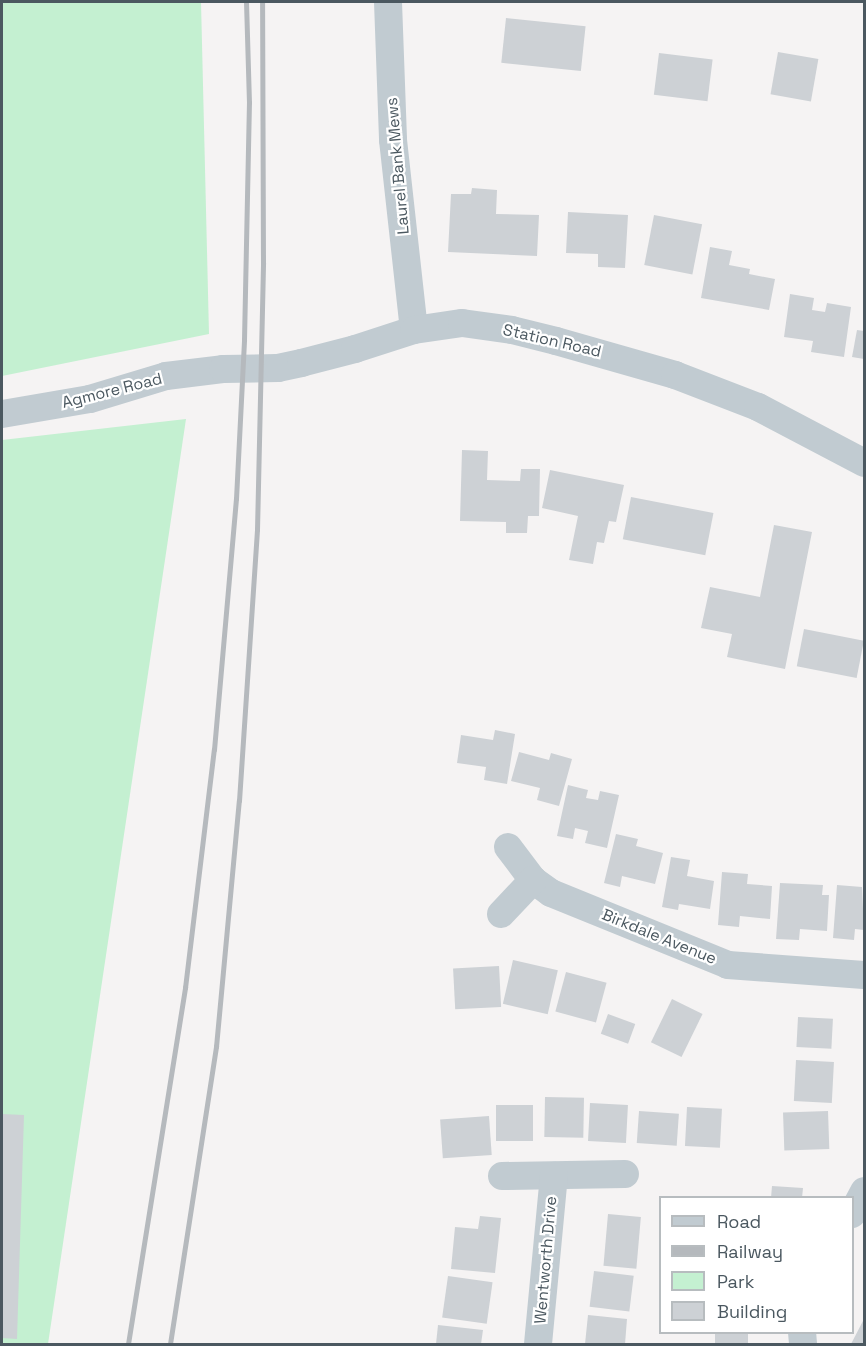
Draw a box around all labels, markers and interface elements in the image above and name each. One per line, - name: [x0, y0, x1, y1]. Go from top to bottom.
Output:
- street label: Laurel Bank Mews: [382, 97, 414, 235]
- street label: Station Road: [501, 320, 603, 362]
- street label: Agmore Road: [60, 369, 164, 413]
- street label: Birkdale Avenue: [599, 905, 719, 969]
- street label: Wentworth Drive: [531, 1195, 561, 1325]
- legend: [659, 1196, 854, 1334]
- text: Road: [717, 1210, 761, 1233]
- text: Railway: [717, 1240, 783, 1263]
- text: Park: [717, 1270, 754, 1293]
- text: Building: [717, 1300, 787, 1323]

